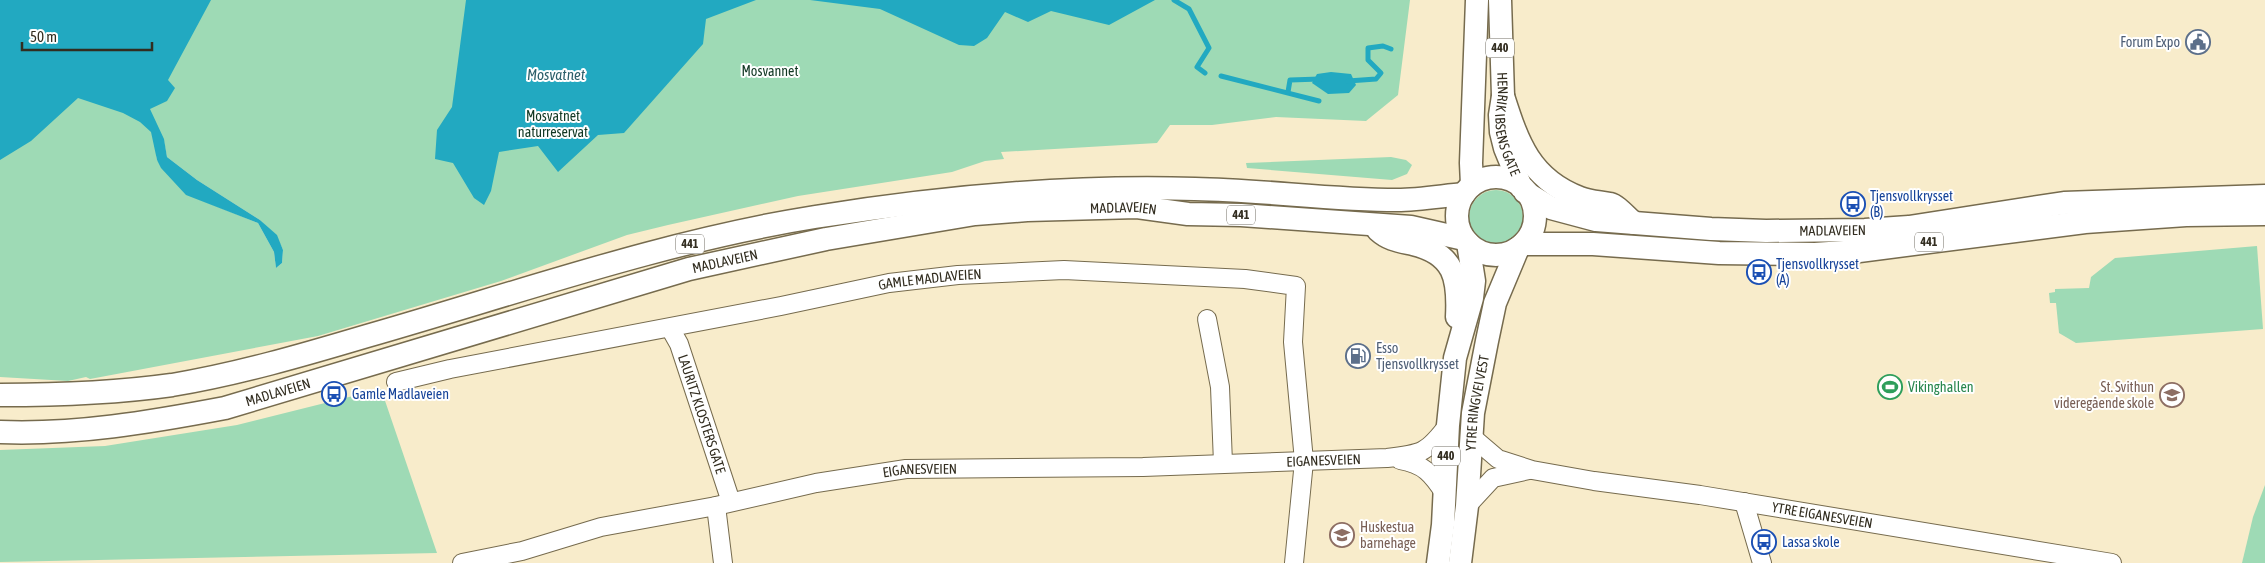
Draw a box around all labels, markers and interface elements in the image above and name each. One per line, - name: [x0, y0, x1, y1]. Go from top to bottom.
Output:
- scale bar: [22, 20, 152, 52]
- text: 50 m: [30, 28, 57, 45]
- public building icon: Forum Expo: [2185, 29, 2211, 55]
- place label: Forum Expo: [2120, 34, 2180, 50]
- road number: 440: [1486, 38, 1514, 58]
- park label: Mosvannet: [741, 63, 799, 79]
- water label: Mosvatnet: [527, 66, 586, 83]
- street label: HENRIK IBSENS GATE: [1492, 72, 1523, 178]
- park label: Mosvatnet naturreservat: [518, 108, 588, 140]
- place label: Tjensvollkrysset (B): [1870, 188, 1953, 220]
- bus stop icon: Tjensvollkrysset (B): [1840, 191, 1866, 217]
- street label: MADLAVEIEN: [1090, 199, 1158, 218]
- road number: 441: [1227, 206, 1255, 224]
- street label: MADLAVEIEN: [1799, 222, 1866, 239]
- road number: 441: [1915, 232, 1943, 252]
- road number: 441: [676, 234, 704, 253]
- street label: MADLAVEIEN: [691, 246, 759, 276]
- place label: Tjensvollkrysset (A): [1776, 256, 1859, 288]
- bus stop icon: Tjensvollkrysset (A): [1746, 259, 1772, 285]
- street label: GAMLE MADLAVEIEN: [877, 266, 982, 293]
- place label: Esso Tjensvollkrysset: [1376, 340, 1459, 372]
- fuel station icon: Esso Tjensvollkrysset: [1345, 343, 1371, 369]
- street label: LAURITZ KLOSTERS GATE: [675, 352, 729, 476]
- street label: YTRE RINGVEI VEST: [1463, 354, 1492, 451]
- sports icon: Vikinghallen: [1877, 374, 1903, 400]
- street label: MADLAVEIEN: [244, 375, 312, 409]
- place label: Vikinghallen: [1908, 379, 1974, 395]
- place label: St. Svithun videregående skole: [2054, 379, 2154, 411]
- bus stop icon: Gamle Madlaveien: [321, 381, 347, 407]
- school or university icon: St. Svithun videregående skole: [2159, 382, 2185, 408]
- place label: Gamle Madlaveien: [352, 386, 449, 402]
- road number: 440: [1432, 446, 1460, 466]
- street label: EIGANESVEIEN: [1286, 451, 1361, 470]
- street label: EIGANESVEIEN: [881, 461, 957, 481]
- street label: YTRE EIGANESVEIEN: [1771, 499, 1874, 531]
- place label: Huskestua barnehage: [1360, 519, 1416, 551]
- school or university icon: Huskestua barnehage: [1329, 522, 1355, 548]
- bus stop icon: Lassa skole: [1751, 529, 1777, 555]
- place label: Lassa skole: [1782, 534, 1840, 550]

